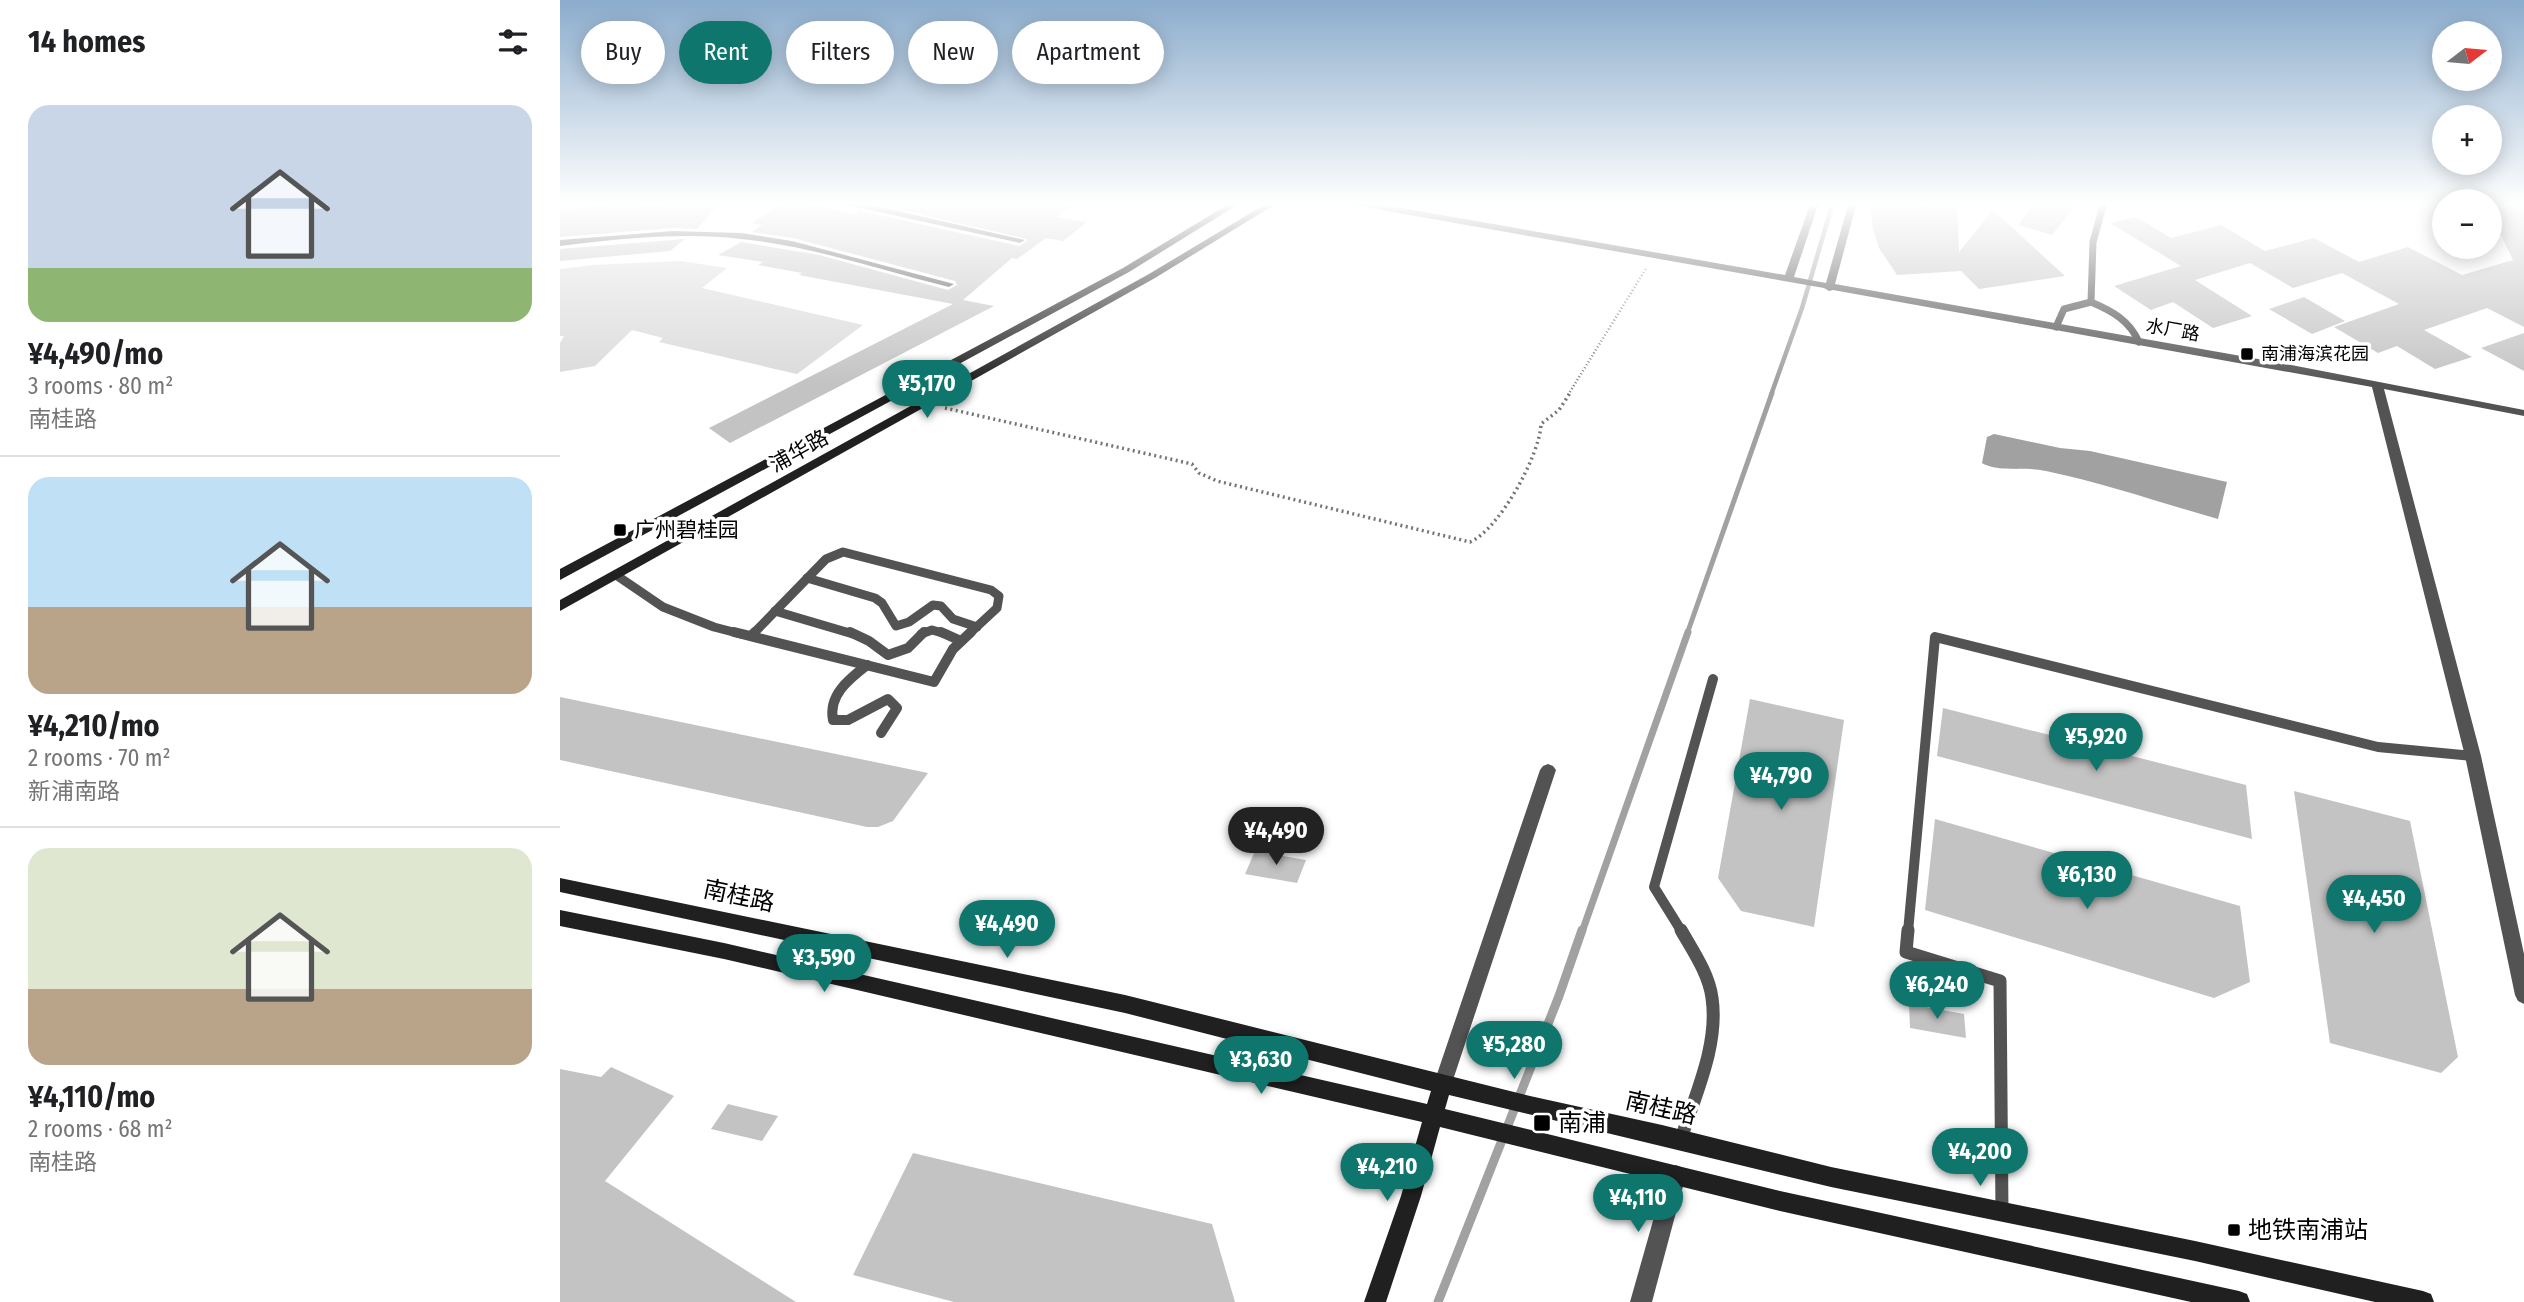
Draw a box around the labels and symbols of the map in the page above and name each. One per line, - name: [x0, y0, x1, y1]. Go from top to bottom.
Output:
- north arrow: [2432, 21, 2502, 91]
- street label: 水厂路: [2145, 314, 2201, 346]
- place label: 南浦海滨花园: [2261, 343, 2369, 365]
- marker: 南浦海滨花园: [2239, 346, 2255, 362]
- pin: ¥5,170: [870, 360, 984, 420]
- street label: 浦华路: [765, 424, 833, 478]
- place label: 广州碧桂园: [634, 517, 739, 543]
- marker: 广州碧桂园: [612, 522, 628, 538]
- pin: ¥5,920: [2039, 714, 2153, 773]
- pin: ¥4,790: [1724, 752, 1838, 812]
- pin: ¥4,490: [1219, 808, 1333, 867]
- pin: ¥6,130: [2030, 852, 2144, 911]
- street label: 南桂路: [701, 875, 777, 917]
- pin: ¥4,450: [2317, 876, 2431, 935]
- pin: ¥4,490: [950, 900, 1064, 960]
- pin: ¥3,590: [767, 934, 881, 994]
- pin: ¥6,240: [1880, 962, 1994, 1021]
- pin: ¥5,280: [1457, 1021, 1571, 1081]
- pin: ¥3,630: [1204, 1036, 1318, 1096]
- street label: 南桂路: [1623, 1086, 1699, 1130]
- place label: 南浦: [1558, 1109, 1606, 1137]
- marker: 南浦: [1532, 1113, 1552, 1133]
- pin: ¥4,200: [1923, 1128, 2037, 1188]
- pin: ¥4,210: [1330, 1144, 1444, 1203]
- pin: ¥4,110: [1581, 1174, 1695, 1234]
- place label: 地铁南浦站: [2248, 1216, 2368, 1244]
- marker: 地铁南浦站: [2226, 1222, 2242, 1238]

